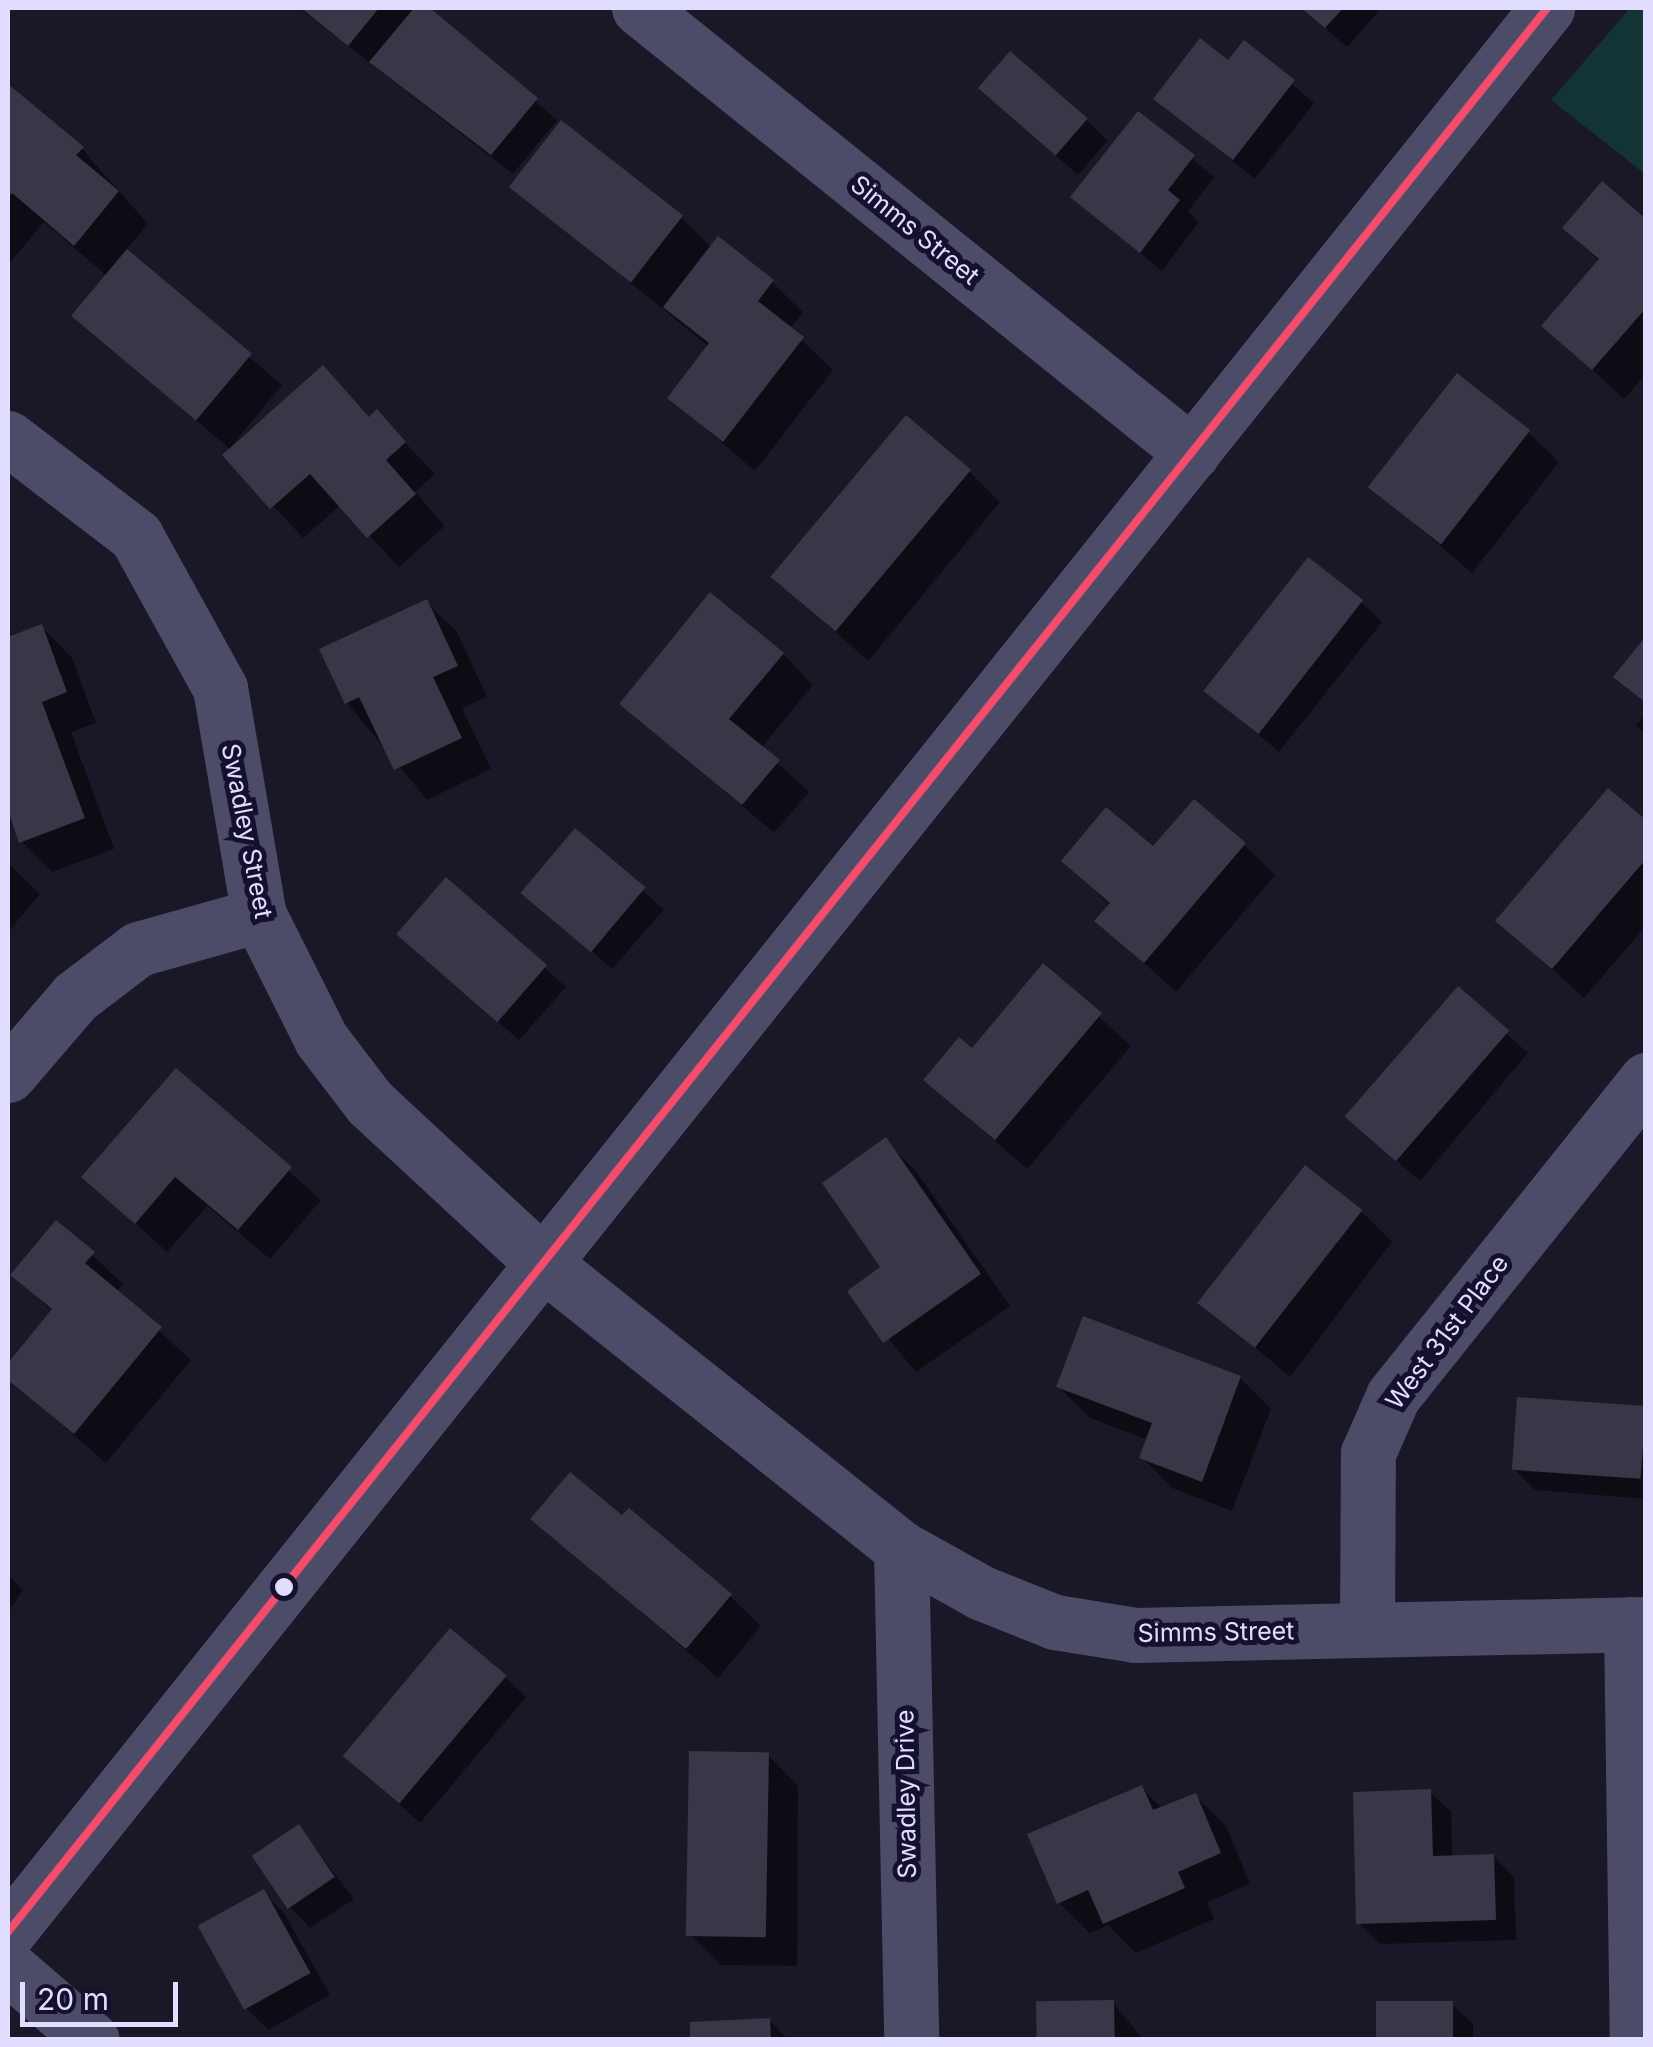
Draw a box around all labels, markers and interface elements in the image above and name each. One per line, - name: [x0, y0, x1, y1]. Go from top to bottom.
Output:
- street label: Simms Street: [845, 169, 985, 291]
- street label: Swadley Street: [215, 741, 279, 921]
- street label: West 31st Place: [1379, 1249, 1515, 1415]
- unlabelled marker: [274, 1577, 294, 1597]
- street label: Simms Street: [1137, 1616, 1295, 1648]
- street label: Swadley Drive: [890, 1709, 922, 1879]
- scale bar: [25, 1962, 182, 2024]
- text: 20 m: [37, 1981, 109, 2017]

